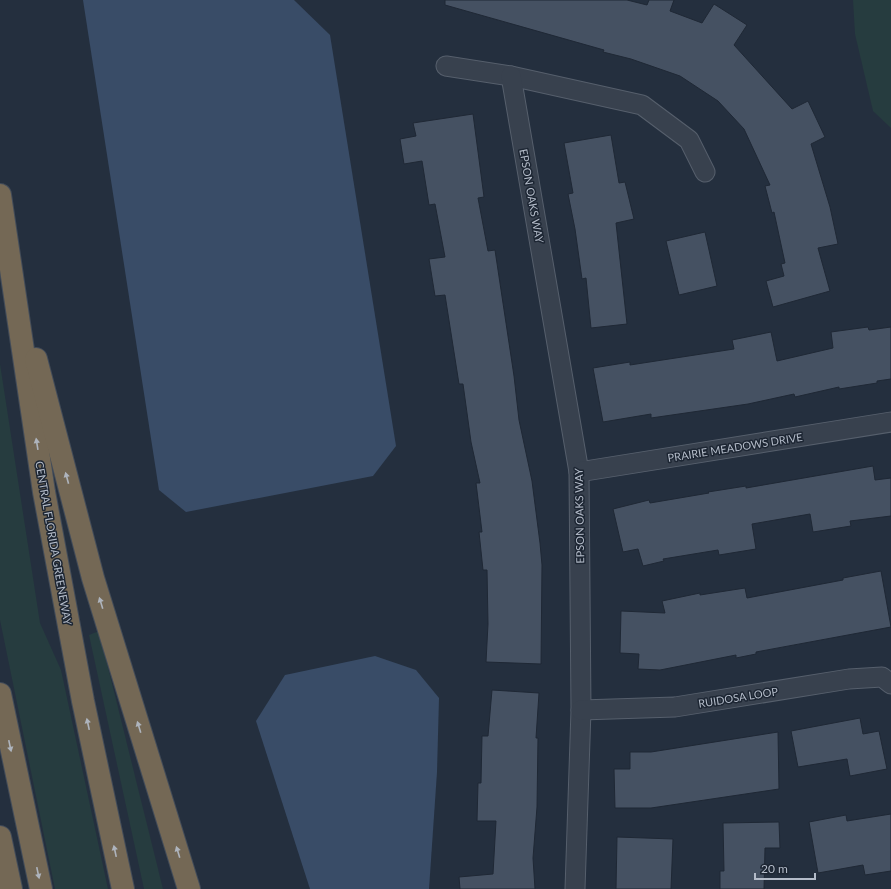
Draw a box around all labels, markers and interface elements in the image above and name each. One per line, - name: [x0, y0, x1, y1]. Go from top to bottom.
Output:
- street label: EPSON OAKS WAY: [517, 148, 547, 244]
- street label: PRAIRIE MEADOWS DRIVE: [667, 430, 803, 464]
- one-way arrow: [34, 438, 40, 450]
- street label: CENTRAL FLORIDA GREENEWAY: [33, 460, 75, 626]
- street label: EPSON OAKS WAY: [572, 468, 586, 564]
- one-way arrow: [64, 472, 70, 484]
- one-way arrow: [98, 597, 104, 609]
- street label: RUIDOSA LOOP: [697, 684, 779, 710]
- one-way arrow: [84, 718, 90, 730]
- one-way arrow: [136, 721, 142, 733]
- one-way arrow: [8, 740, 14, 752]
- one-way arrow: [111, 845, 117, 857]
- one-way arrow: [175, 845, 181, 857]
- scale bar: [755, 855, 815, 881]
- text: 20 m: [761, 861, 788, 876]
- one-way arrow: [35, 867, 41, 879]

